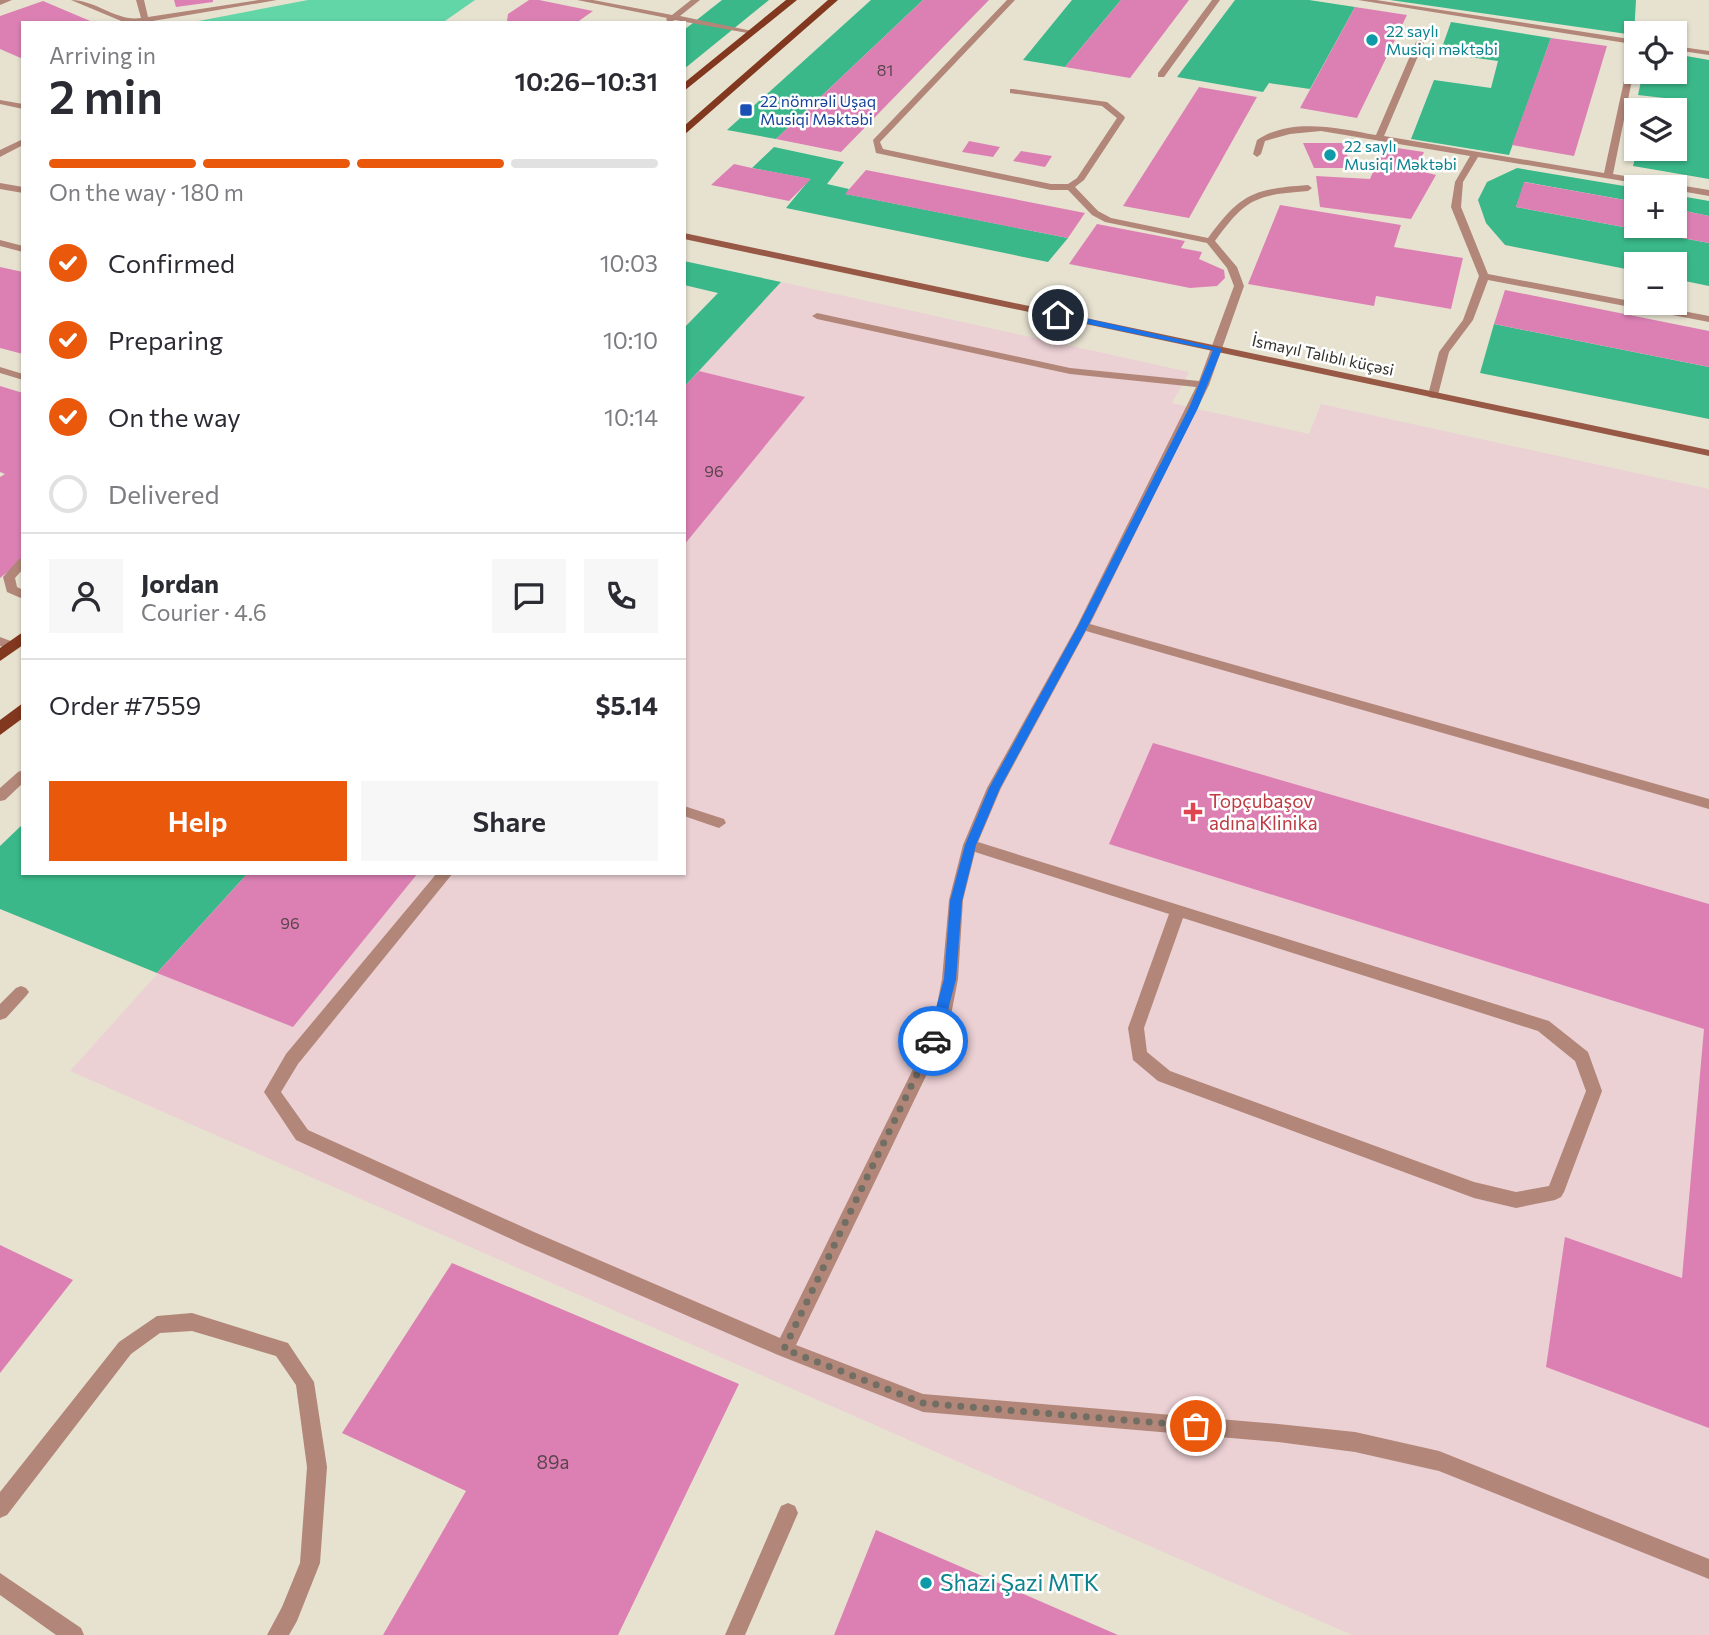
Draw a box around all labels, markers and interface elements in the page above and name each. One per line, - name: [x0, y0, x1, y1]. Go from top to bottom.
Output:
- place label: 22 saylı Musiqi məktəbi: [1386, 21, 1498, 58]
- map controls: [1624, 21, 1687, 315]
- button: locate: [1624, 21, 1687, 84]
- marker: 22 saylı Musiqi məktəbi: [1364, 32, 1380, 48]
- text: Arriving in: [49, 41, 156, 69]
- house number: 81: [877, 60, 893, 79]
- text: 10:26–10:31: [514, 65, 658, 96]
- text: 2 min: [49, 67, 163, 123]
- place label: 22 nömrəli Uşaq Musiqi Məktəbi: [760, 91, 876, 128]
- button: layers: [1624, 98, 1687, 161]
- marker: 22 nömrəli Uşaq Musiqi Məktəbi: [738, 102, 754, 118]
- place label: 22 saylı Musiqi Məktəbi: [1344, 136, 1457, 173]
- marker: 22 saylı Musiqi Məktəbi: [1322, 147, 1338, 163]
- button: +: [1624, 175, 1687, 238]
- text: On the way · 180 m: [49, 178, 244, 206]
- icon: check: [49, 244, 87, 282]
- text: Confirmed: [108, 247, 235, 278]
- text: 10:03: [600, 249, 658, 277]
- button: −: [1624, 252, 1687, 315]
- pin: [1028, 285, 1088, 345]
- icon: home: [1039, 296, 1077, 334]
- icon: check: [49, 321, 87, 359]
- text: Preparing: [108, 324, 223, 355]
- text: 10:10: [603, 326, 658, 354]
- street label: İsmayıl Talıblı küçəsi: [1250, 330, 1396, 379]
- icon: check: [49, 398, 87, 436]
- text: On the way: [108, 401, 241, 432]
- text: 10:14: [604, 403, 658, 431]
- house number: 96: [704, 461, 724, 480]
- text: Delivered: [108, 478, 219, 509]
- button: person: [49, 559, 123, 633]
- button: chat: [492, 559, 566, 633]
- button: phone: [584, 559, 658, 633]
- text: Jordan: [141, 567, 219, 598]
- text: Courier · 4.6: [141, 598, 267, 626]
- text: Order #7559: [49, 689, 201, 720]
- text: $5.14: [596, 689, 658, 720]
- button: Help: [49, 781, 347, 861]
- button: Share: [361, 781, 658, 861]
- place label: Topçubaşov adına Klinika: [1209, 789, 1318, 834]
- marker: Topçubaşov adına Klinika: [1183, 802, 1203, 822]
- house number: 96: [280, 913, 300, 932]
- courier: [898, 1006, 968, 1076]
- icon: car: [914, 1022, 952, 1060]
- pin: [1166, 1396, 1226, 1456]
- icon: bag: [1177, 1407, 1215, 1445]
- house number: 89a: [536, 1450, 570, 1473]
- place label: Shazi Şazi MTK: [940, 1568, 1099, 1596]
- marker: Shazi Şazi MTK: [918, 1575, 934, 1591]

